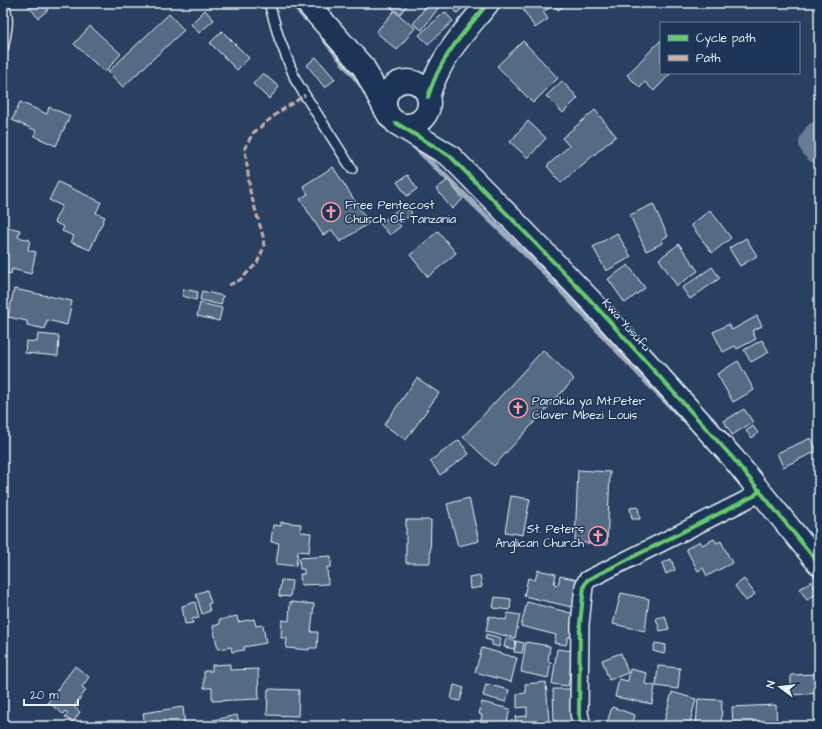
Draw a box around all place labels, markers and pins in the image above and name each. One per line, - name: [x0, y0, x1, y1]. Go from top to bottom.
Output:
- place label: Free Pentecost Church Of Tanzania: [345, 197, 456, 228]
- church icon: Free Pentecost Church Of Tanzania: [320, 201, 342, 223]
- place label: Parokia ya Mt.Peter Claver Mbezi Louis: [532, 393, 646, 424]
- church icon: Parokia ya Mt.Peter Claver Mbezi Louis: [507, 397, 529, 419]
- place label: St. Peters Anglican Church: [495, 521, 584, 553]
- church icon: St. Peters Anglican Church: [587, 525, 609, 547]

